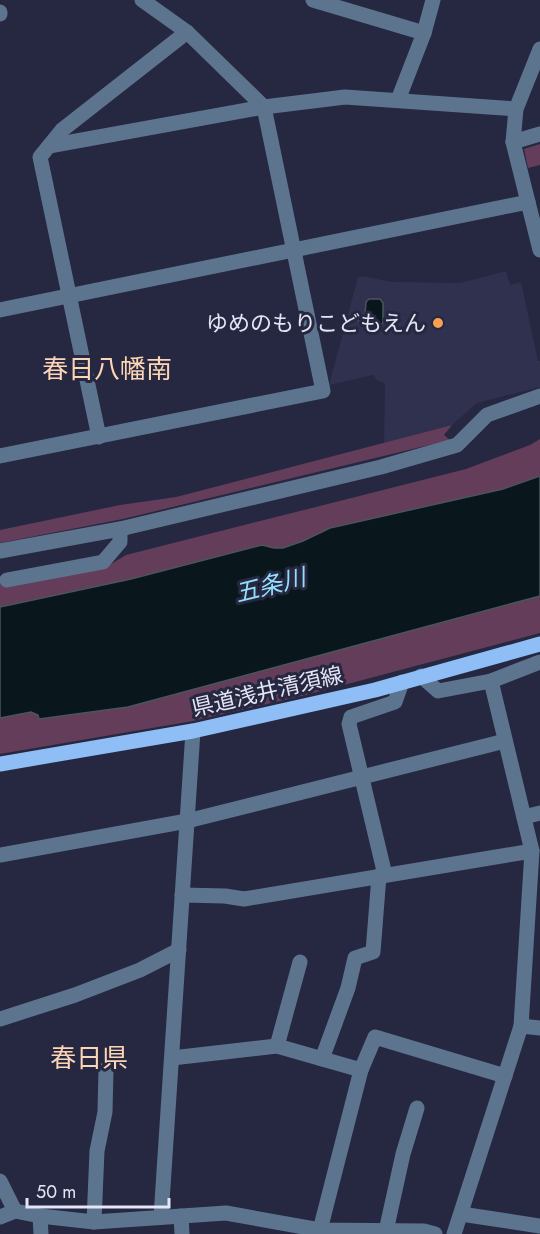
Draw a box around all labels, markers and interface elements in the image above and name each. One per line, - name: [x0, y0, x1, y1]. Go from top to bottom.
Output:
- place label: ゆめのもりこどもえん: [206, 307, 426, 339]
- marker: ゆめのもりこどもえん: [431, 316, 445, 330]
- district label: 春日八幡南: [42, 350, 172, 388]
- water label: 五条川: [231, 559, 312, 611]
- street label: 県道浅井清須線: [188, 658, 346, 724]
- district label: 春日県: [50, 1039, 128, 1077]
- scale bar: [27, 1171, 170, 1209]
- text: 50 m: [36, 1179, 76, 1205]

